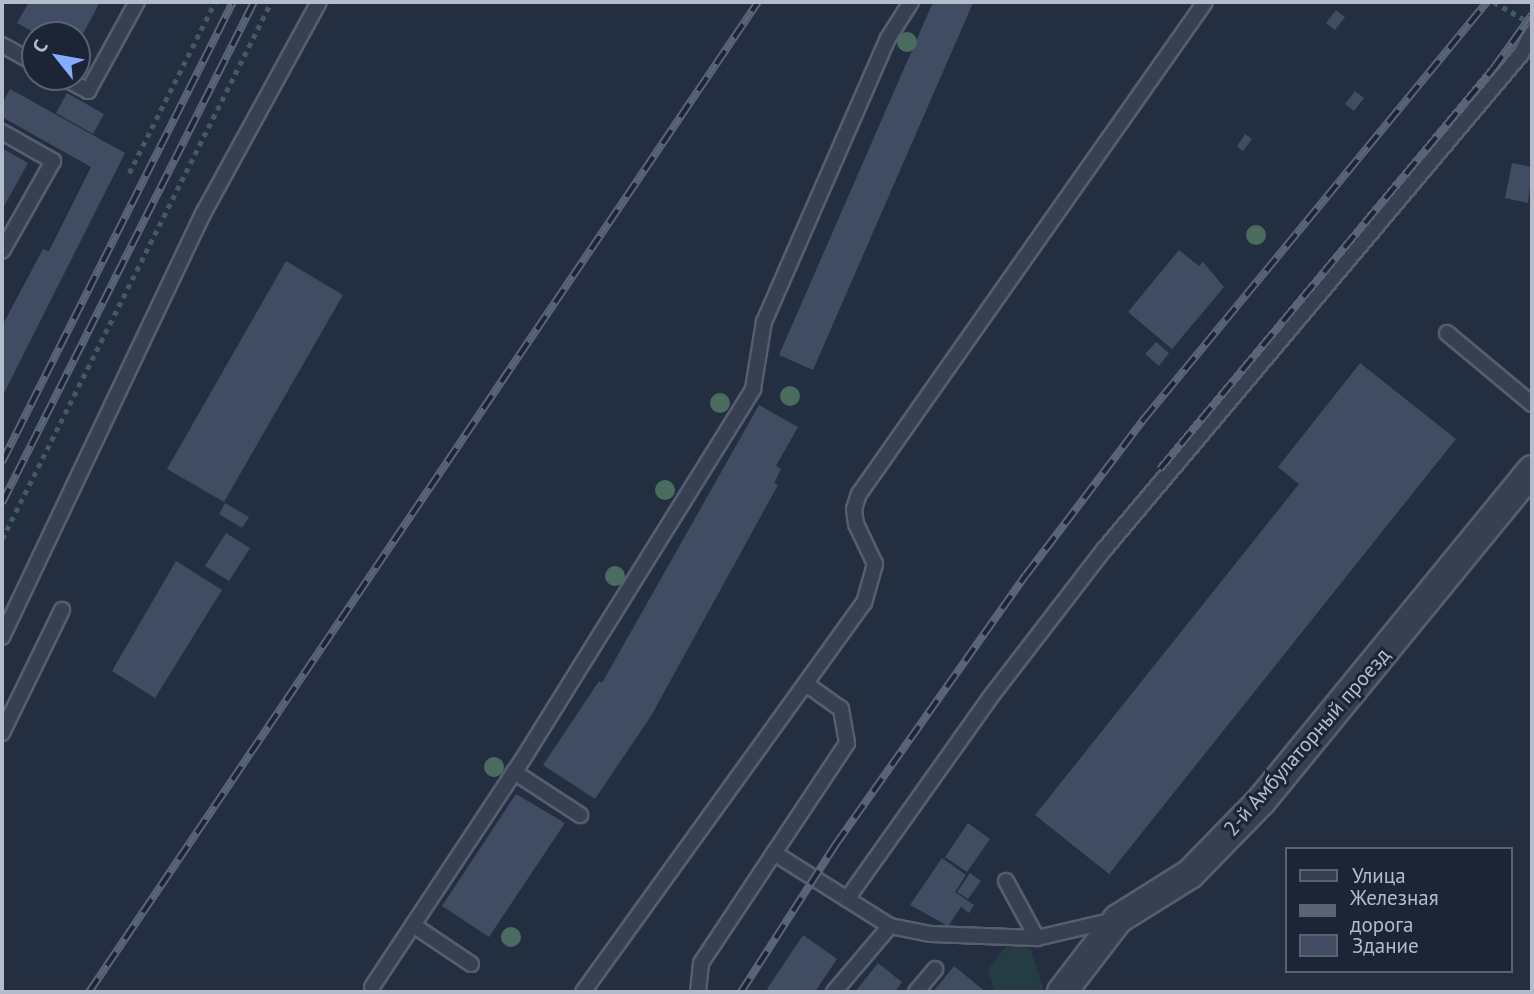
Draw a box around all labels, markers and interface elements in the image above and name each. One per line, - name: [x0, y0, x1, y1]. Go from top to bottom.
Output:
- north arrow: [21, 21, 91, 91]
- text: С: [27, 35, 53, 57]
- street label: 2-й Амбулаторный проезд: [1218, 643, 1396, 841]
- legend: [1286, 847, 1513, 973]
- text: Улица: [1352, 862, 1406, 889]
- text: Железная дорога: [1350, 884, 1439, 938]
- text: Здание: [1352, 932, 1419, 959]

